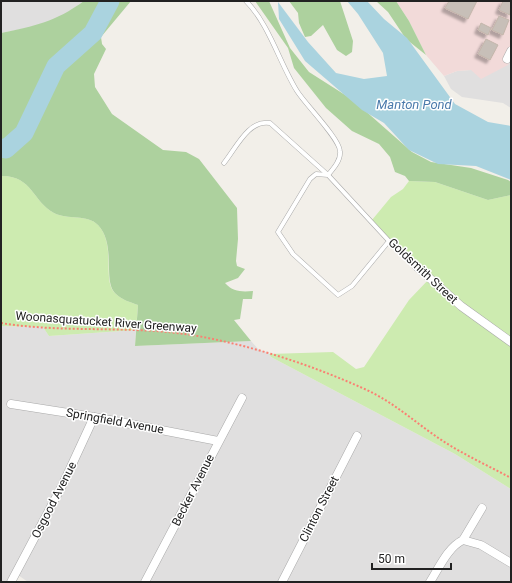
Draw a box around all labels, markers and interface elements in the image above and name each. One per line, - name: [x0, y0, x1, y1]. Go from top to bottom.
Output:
- water label: Manton Pond: [376, 97, 453, 112]
- street label: Goldsmith Street: [385, 235, 461, 307]
- street label: Woonasquatucket River Greenway: [15, 309, 197, 335]
- street label: Springfield Avenue: [65, 405, 165, 437]
- street label: Becker Avenue: [169, 452, 217, 528]
- street label: Osgood Avenue: [29, 459, 79, 541]
- street label: Clinton Street: [296, 474, 342, 544]
- scale bar: [372, 545, 451, 571]
- text: 50 m: [378, 552, 405, 566]

